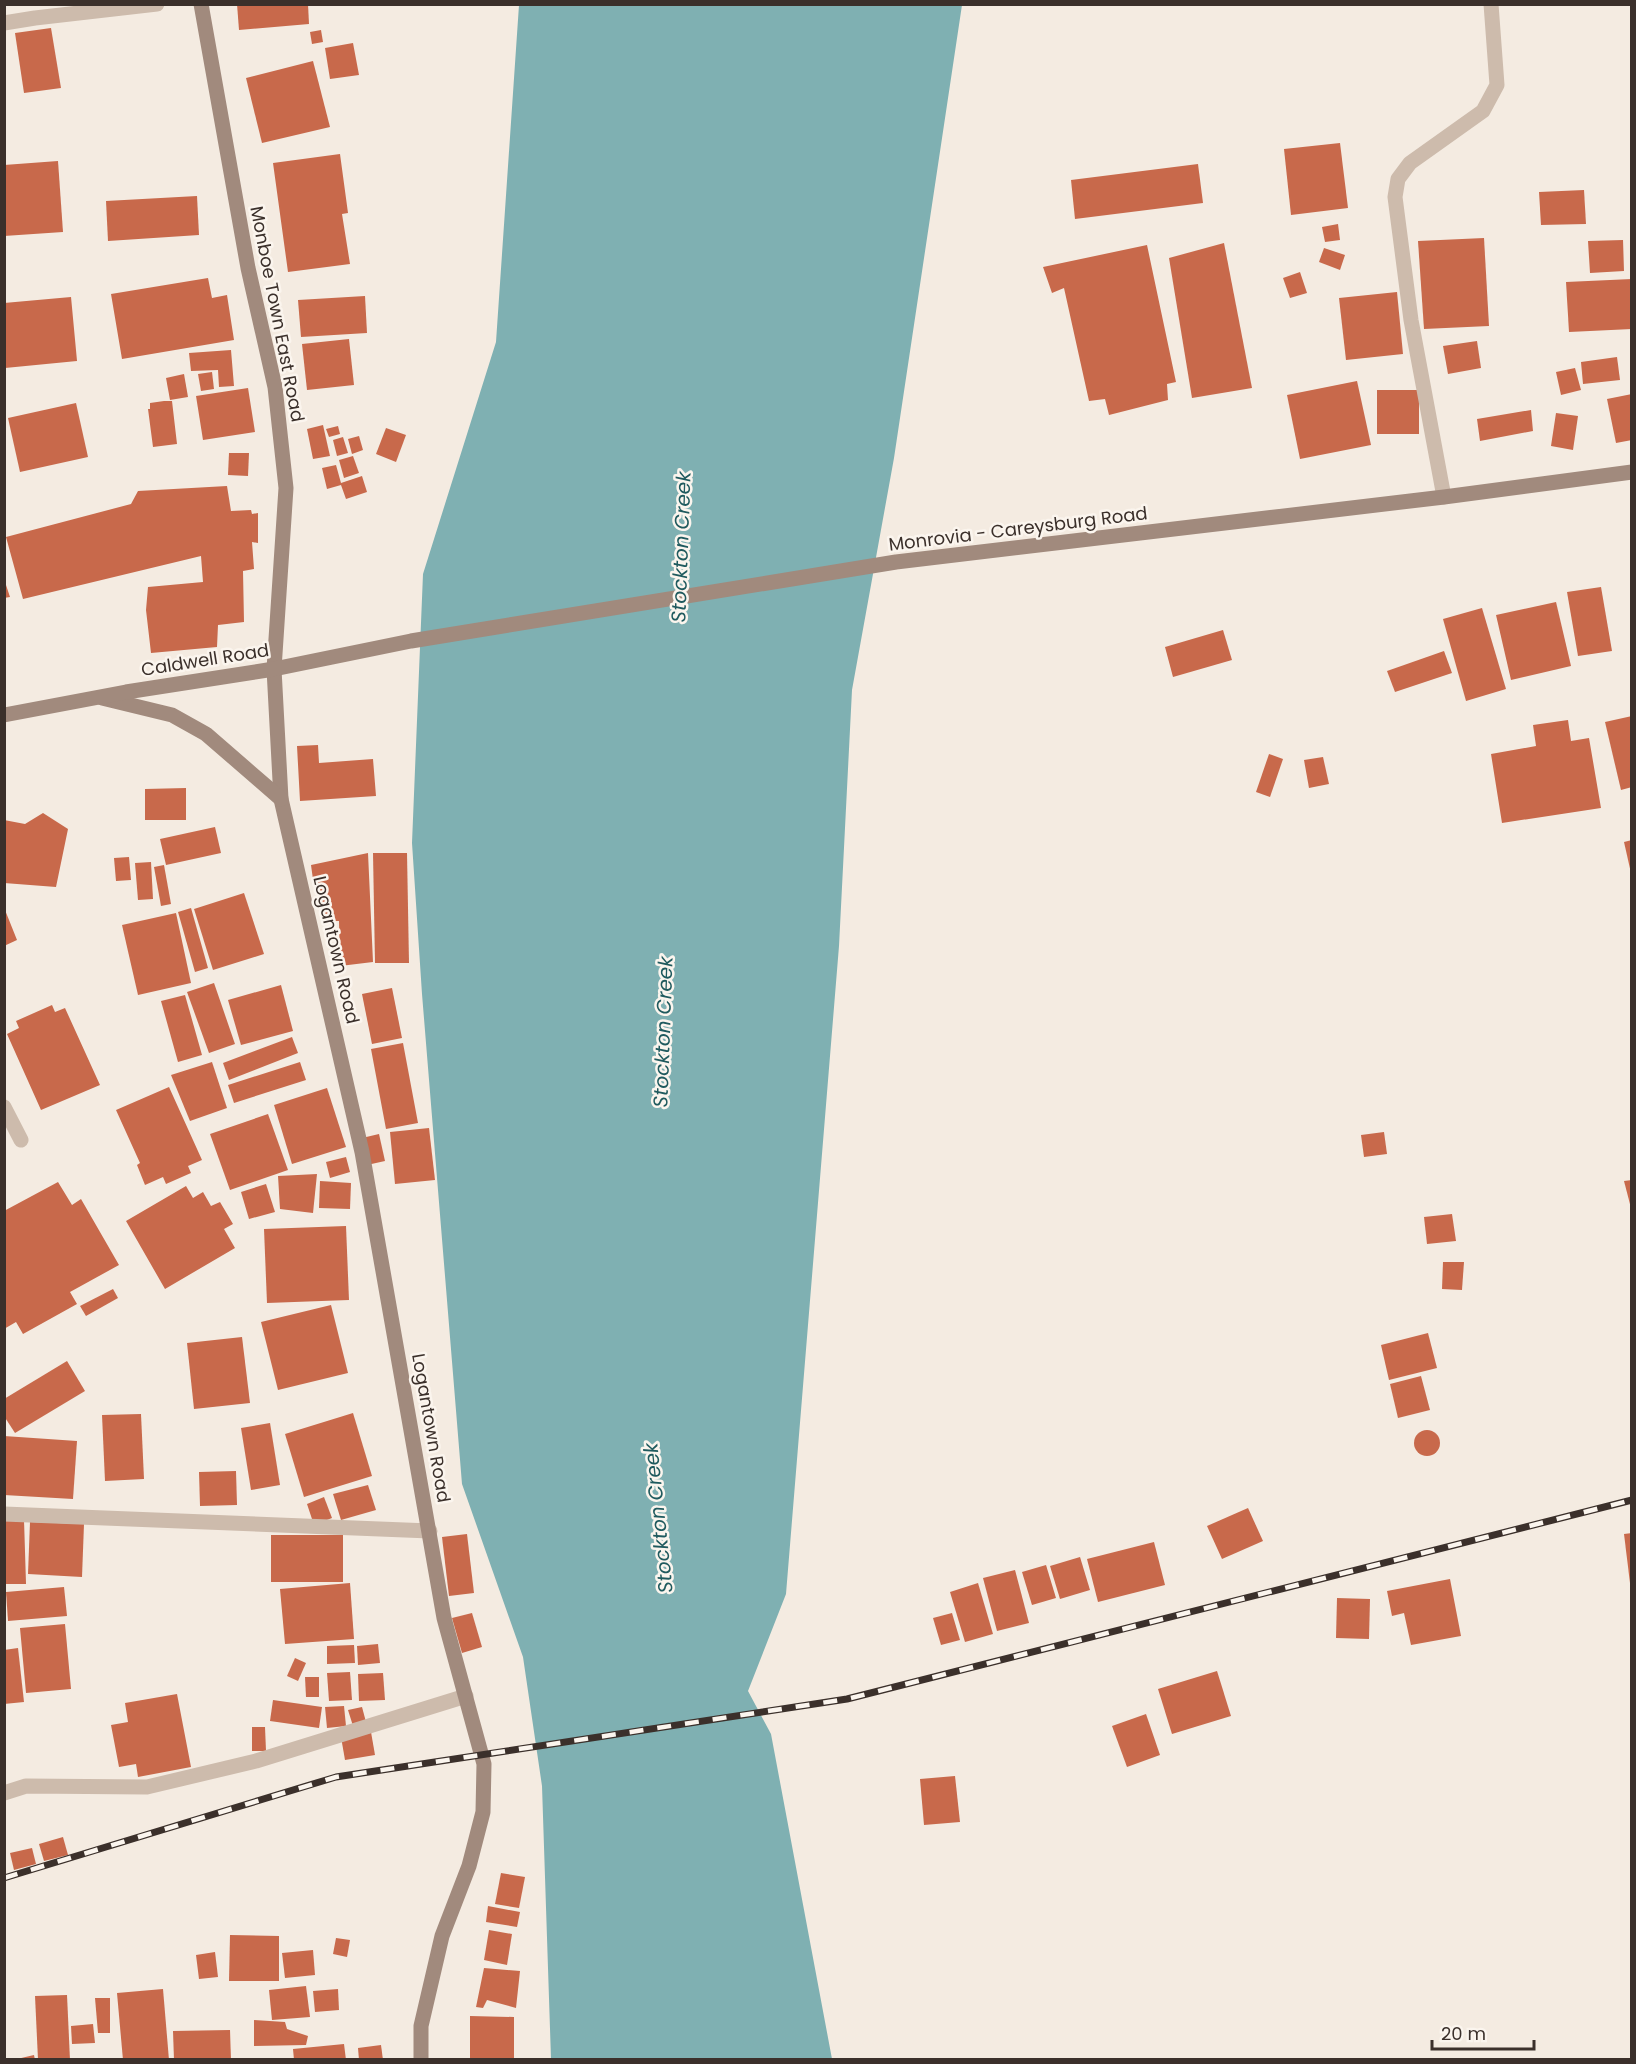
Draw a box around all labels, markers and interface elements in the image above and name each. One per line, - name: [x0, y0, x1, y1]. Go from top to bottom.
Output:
- street label: Monboe Town East Road: [244, 204, 311, 424]
- water label: Stockton Creek: [664, 469, 698, 623]
- street label: Monrovia - Careysburg Road: [887, 500, 1149, 557]
- street label: Caldwell Road: [139, 637, 271, 682]
- street label: Logantown Road: [307, 873, 366, 1026]
- water label: Stockton Creek: [646, 954, 680, 1108]
- street label: Logantown Road: [406, 1351, 457, 1504]
- water label: Stockton Creek: [636, 1440, 680, 1595]
- scale bar: [1432, 2013, 1534, 2051]
- text: 20 m: [1441, 2021, 1486, 2046]

